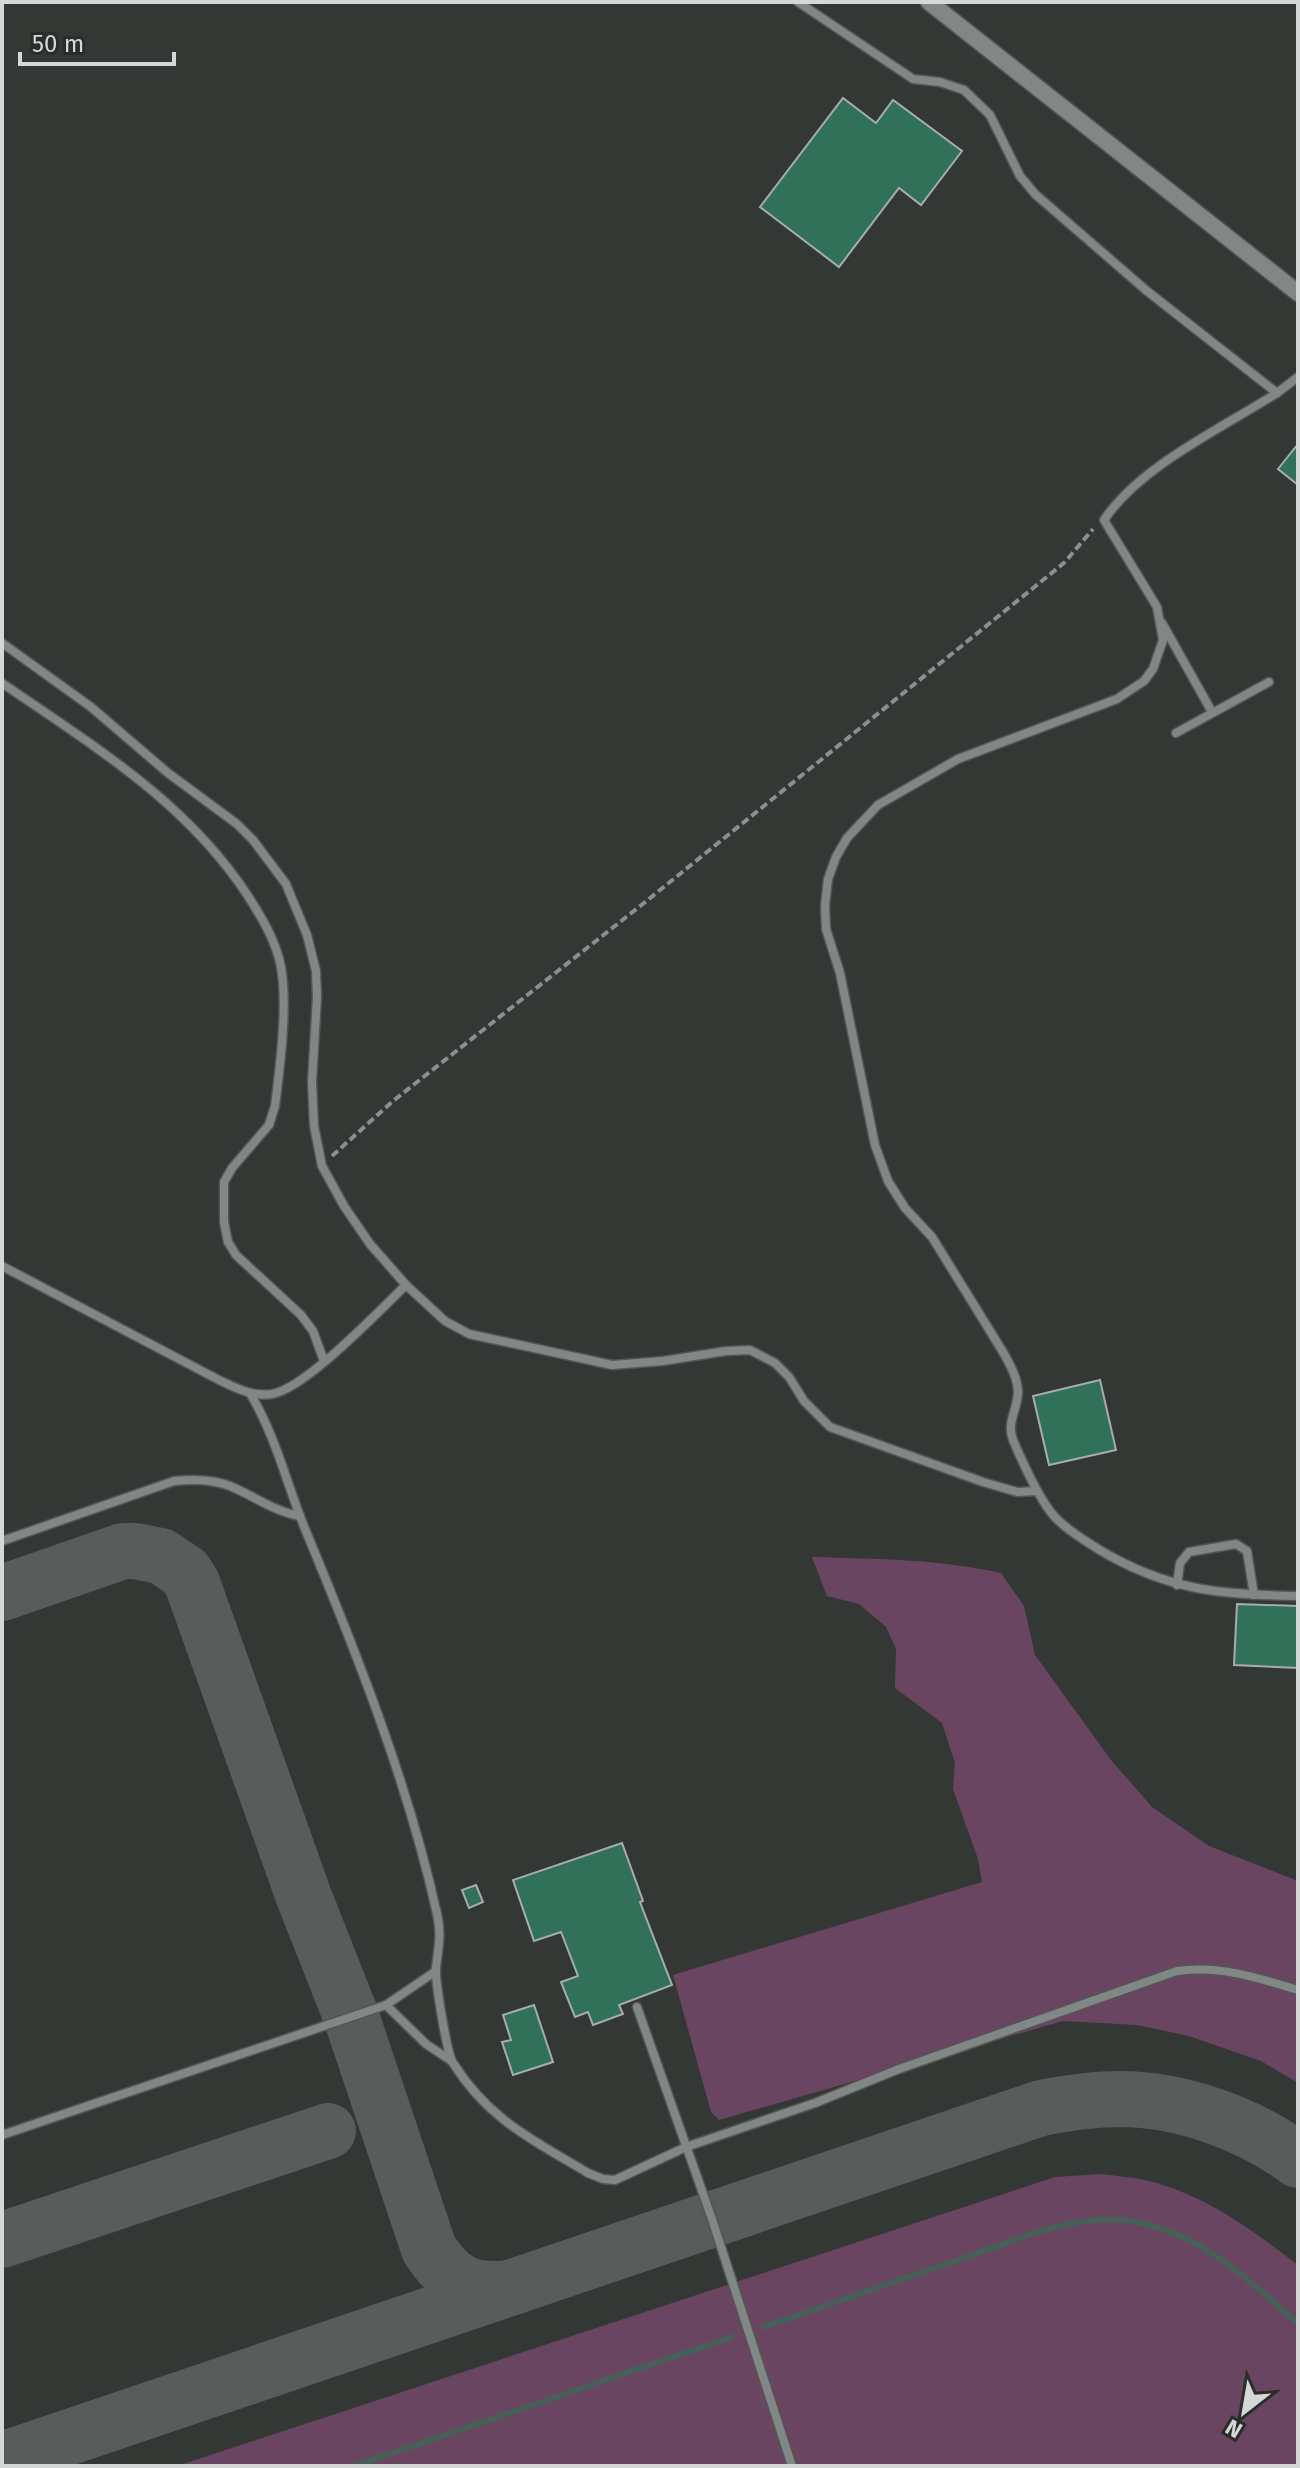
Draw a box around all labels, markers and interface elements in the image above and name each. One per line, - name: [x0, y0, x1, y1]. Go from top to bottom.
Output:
- scale bar: [20, 16, 174, 66]
- text: 50 m: [32, 30, 84, 58]
- north arrow: [1204, 2372, 1284, 2452]
- text: N: [1221, 2413, 1247, 2444]

